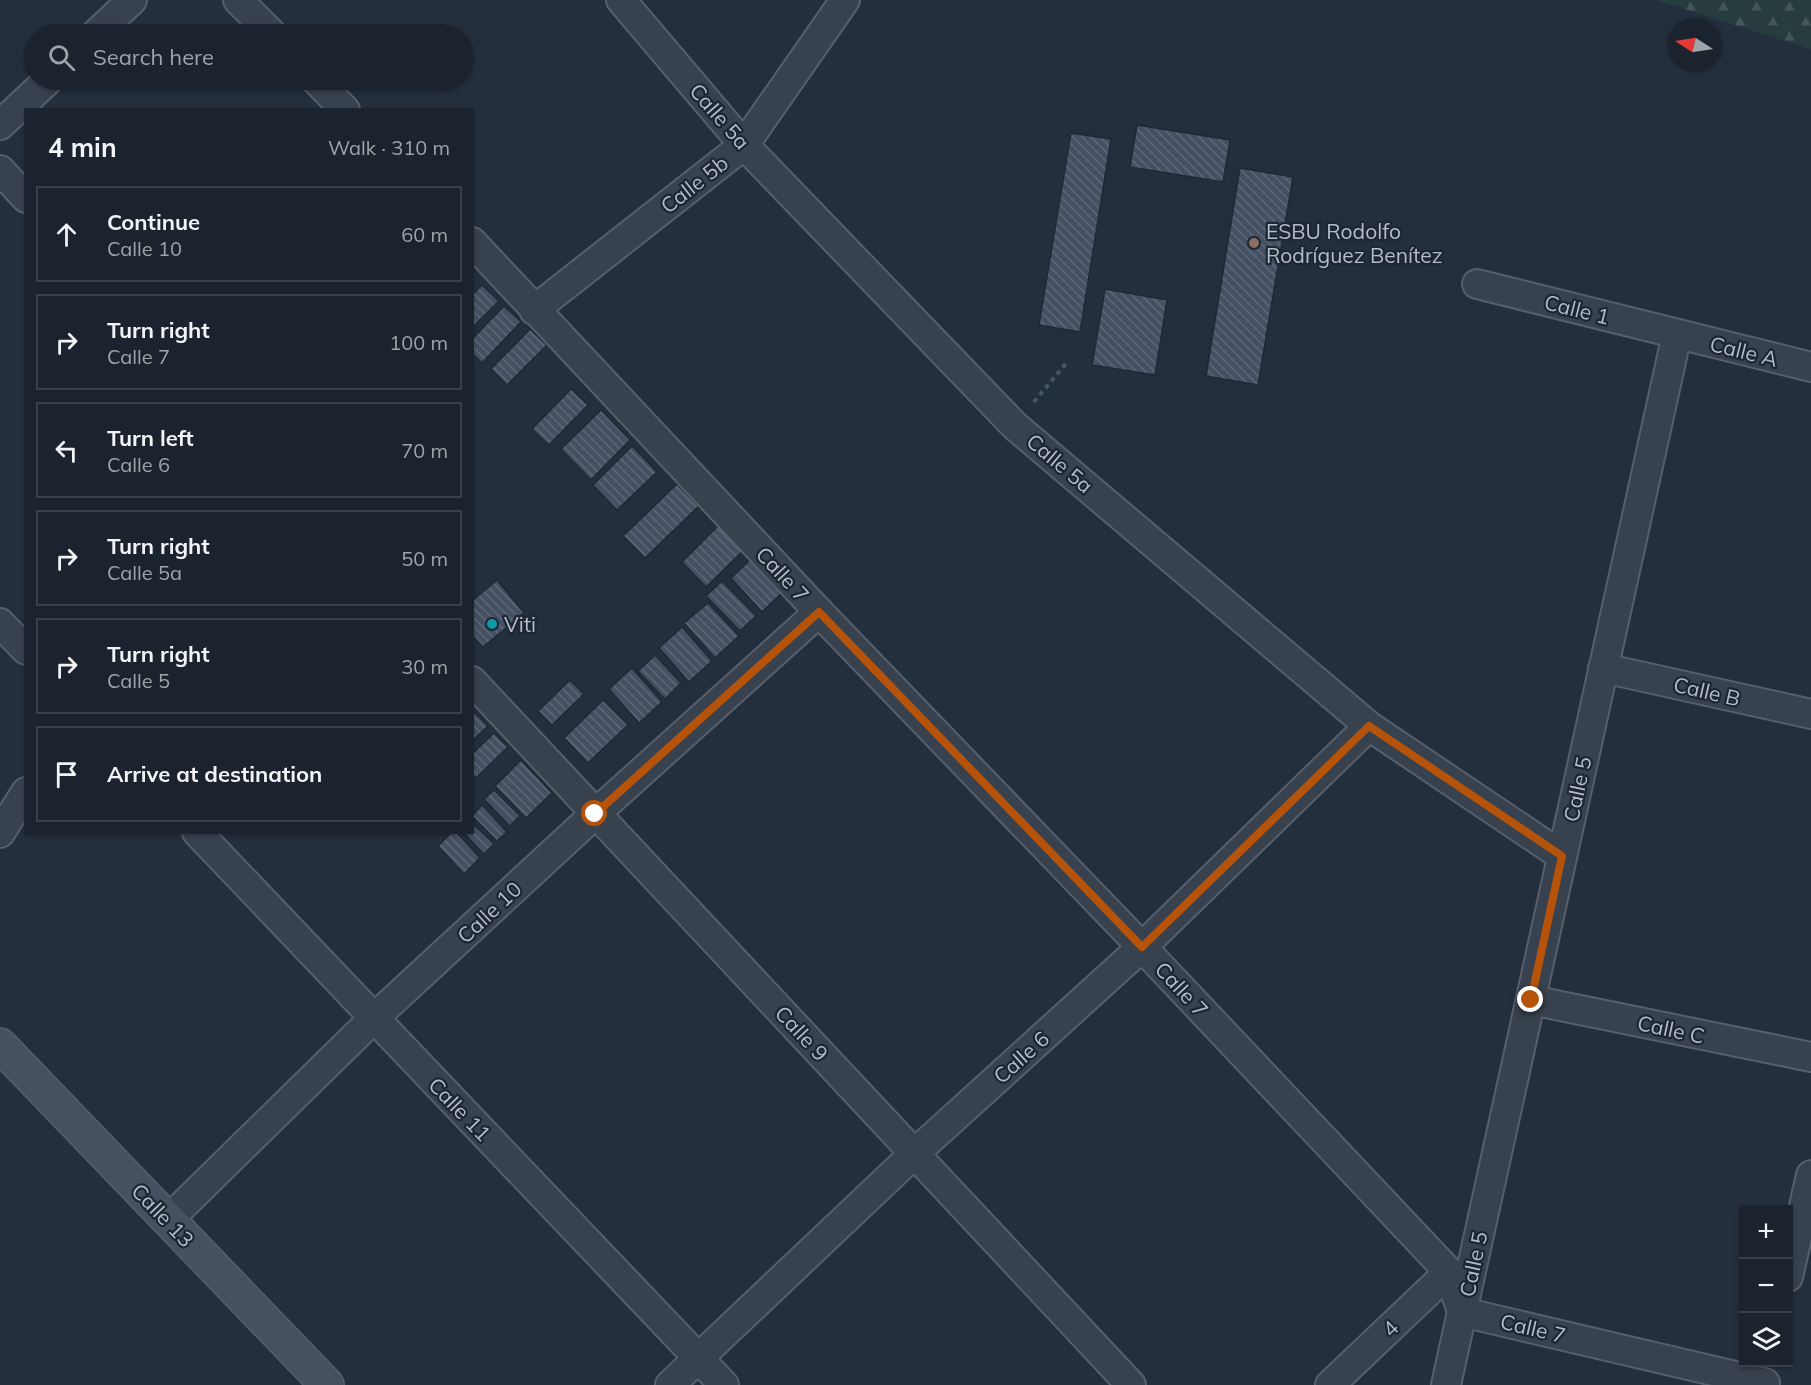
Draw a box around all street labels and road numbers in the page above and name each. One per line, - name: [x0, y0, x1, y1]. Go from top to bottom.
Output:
- street label: Calle 5a: [684, 78, 756, 154]
- street label: Calle 5b: [655, 150, 733, 218]
- street label: Calle 1: [1542, 288, 1612, 330]
- street label: Calle A: [1707, 330, 1781, 372]
- street label: Calle 5a: [1021, 428, 1099, 498]
- street label: Calle 7: [751, 541, 815, 607]
- street label: Calle B: [1671, 671, 1743, 711]
- street label: Calle 5: [1557, 754, 1597, 824]
- street label: Calle 10: [451, 876, 527, 948]
- street label: Calle 7: [1150, 956, 1214, 1022]
- street label: Calle 9: [770, 1000, 834, 1066]
- street label: Calle C: [1635, 1009, 1707, 1049]
- street label: Calle 6: [988, 1025, 1054, 1089]
- street label: Calle 11: [423, 1072, 497, 1146]
- street label: Calle 13: [126, 1178, 200, 1252]
- street label: Calle 5: [1453, 1229, 1493, 1299]
- street label: Calle 7: [1498, 1308, 1568, 1348]
- street label: 4: [1376, 1314, 1404, 1342]

